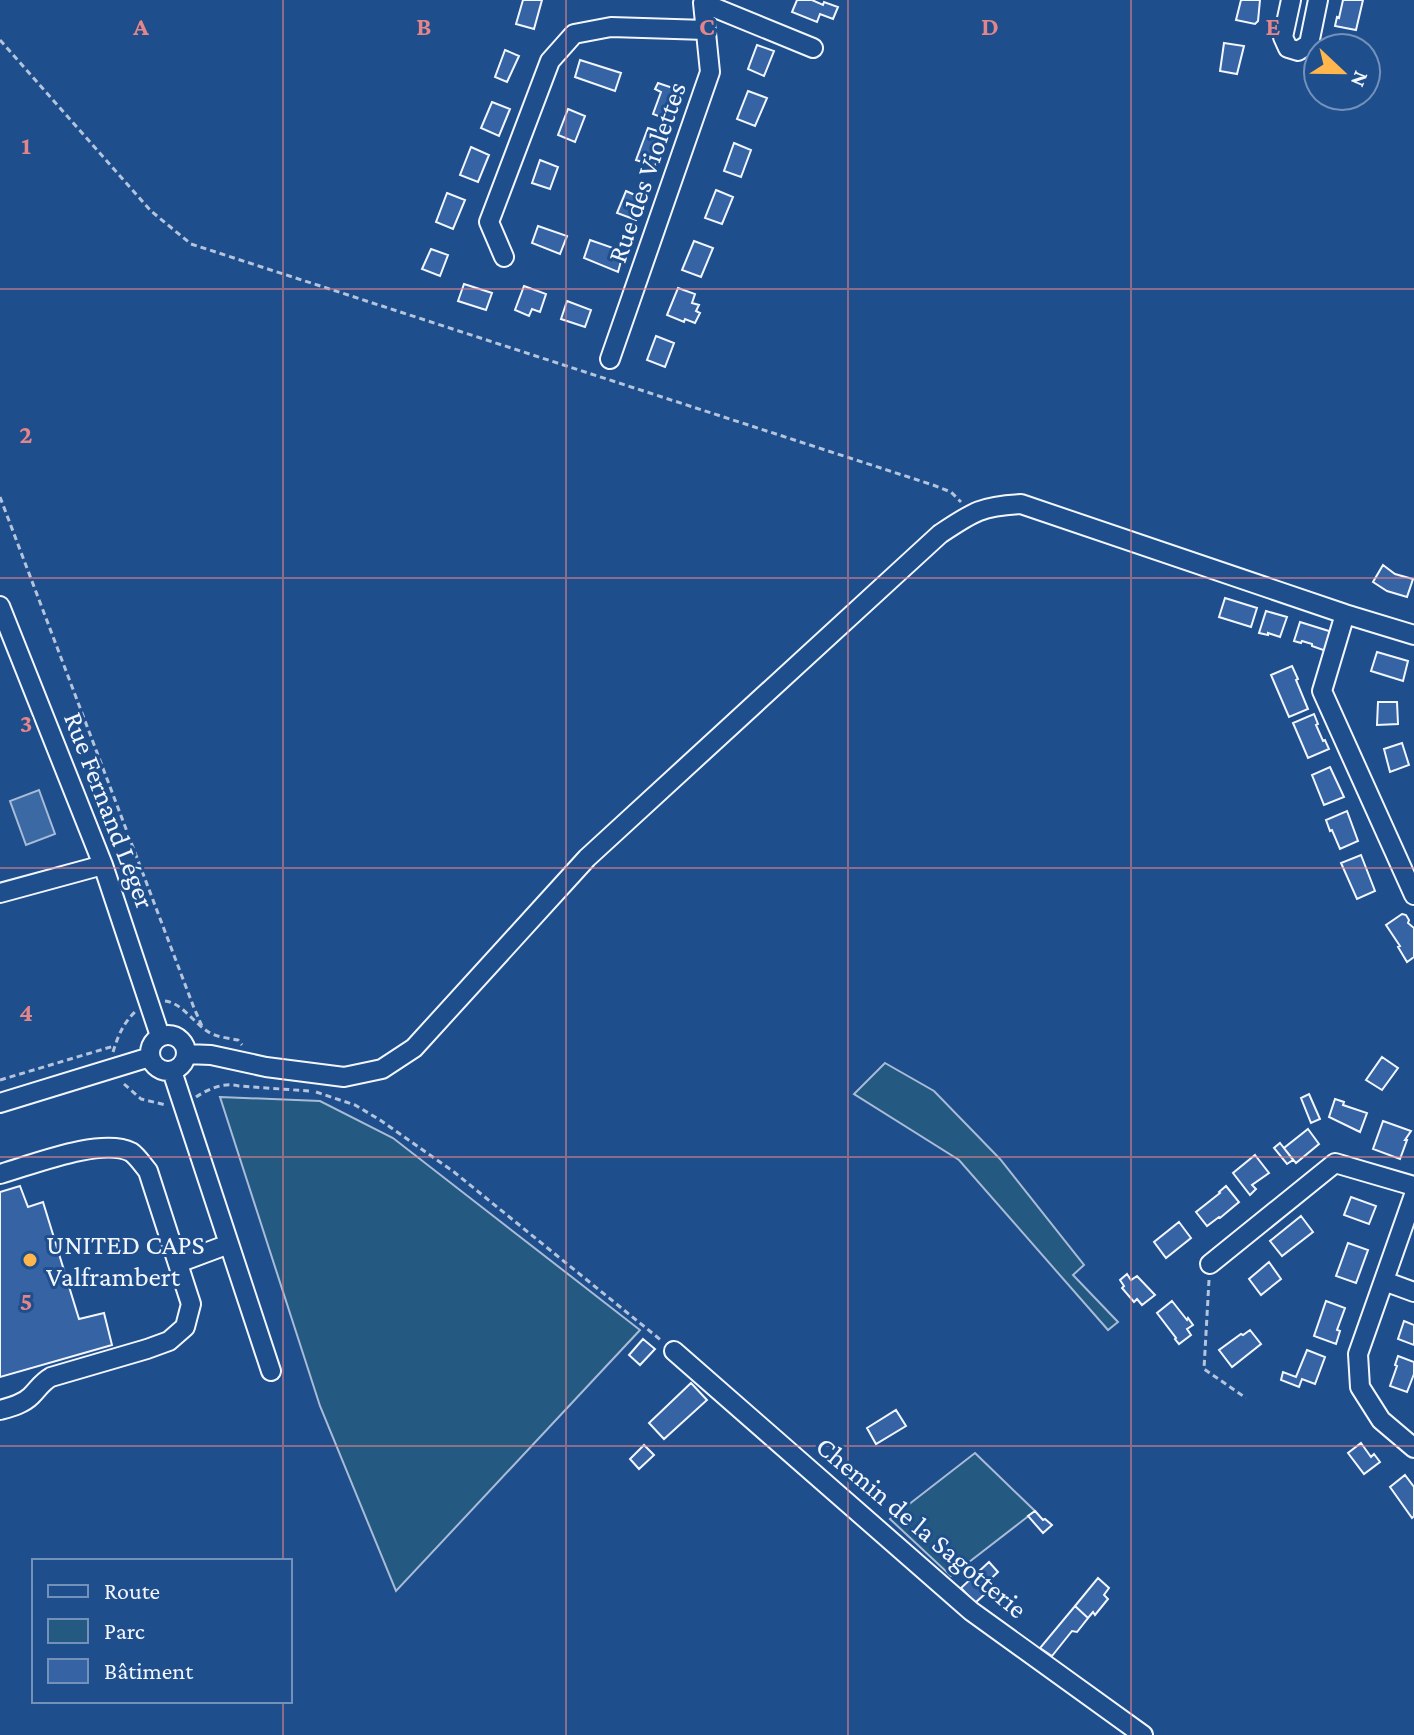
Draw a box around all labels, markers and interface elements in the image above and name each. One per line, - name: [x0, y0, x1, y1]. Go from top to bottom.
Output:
- text: A: [132, 12, 149, 41]
- text: B: [416, 12, 432, 41]
- text: C: [699, 12, 715, 41]
- text: D: [981, 12, 999, 41]
- text: E: [1266, 12, 1281, 41]
- north arrow: [1302, 32, 1382, 112]
- text: N: [1346, 68, 1374, 91]
- street label: Rue des Violettes: [601, 78, 692, 267]
- text: 1: [21, 131, 31, 160]
- text: 2: [19, 420, 33, 449]
- street label: Rue Fernand Léger: [58, 708, 161, 913]
- text: 3: [20, 709, 32, 738]
- text: 4: [19, 998, 33, 1027]
- place label: UNITED CAPS Valframbert: [46, 1229, 205, 1292]
- marker: UNITED CAPS Valframbert: [21, 1251, 39, 1269]
- text: 5: [20, 1287, 32, 1316]
- street label: Chemin de la Sagotterie: [810, 1430, 1033, 1625]
- legend: [32, 1559, 292, 1703]
- text: Route: [104, 1577, 160, 1604]
- text: Parc: [104, 1617, 145, 1644]
- text: Bâtiment: [104, 1657, 194, 1684]

